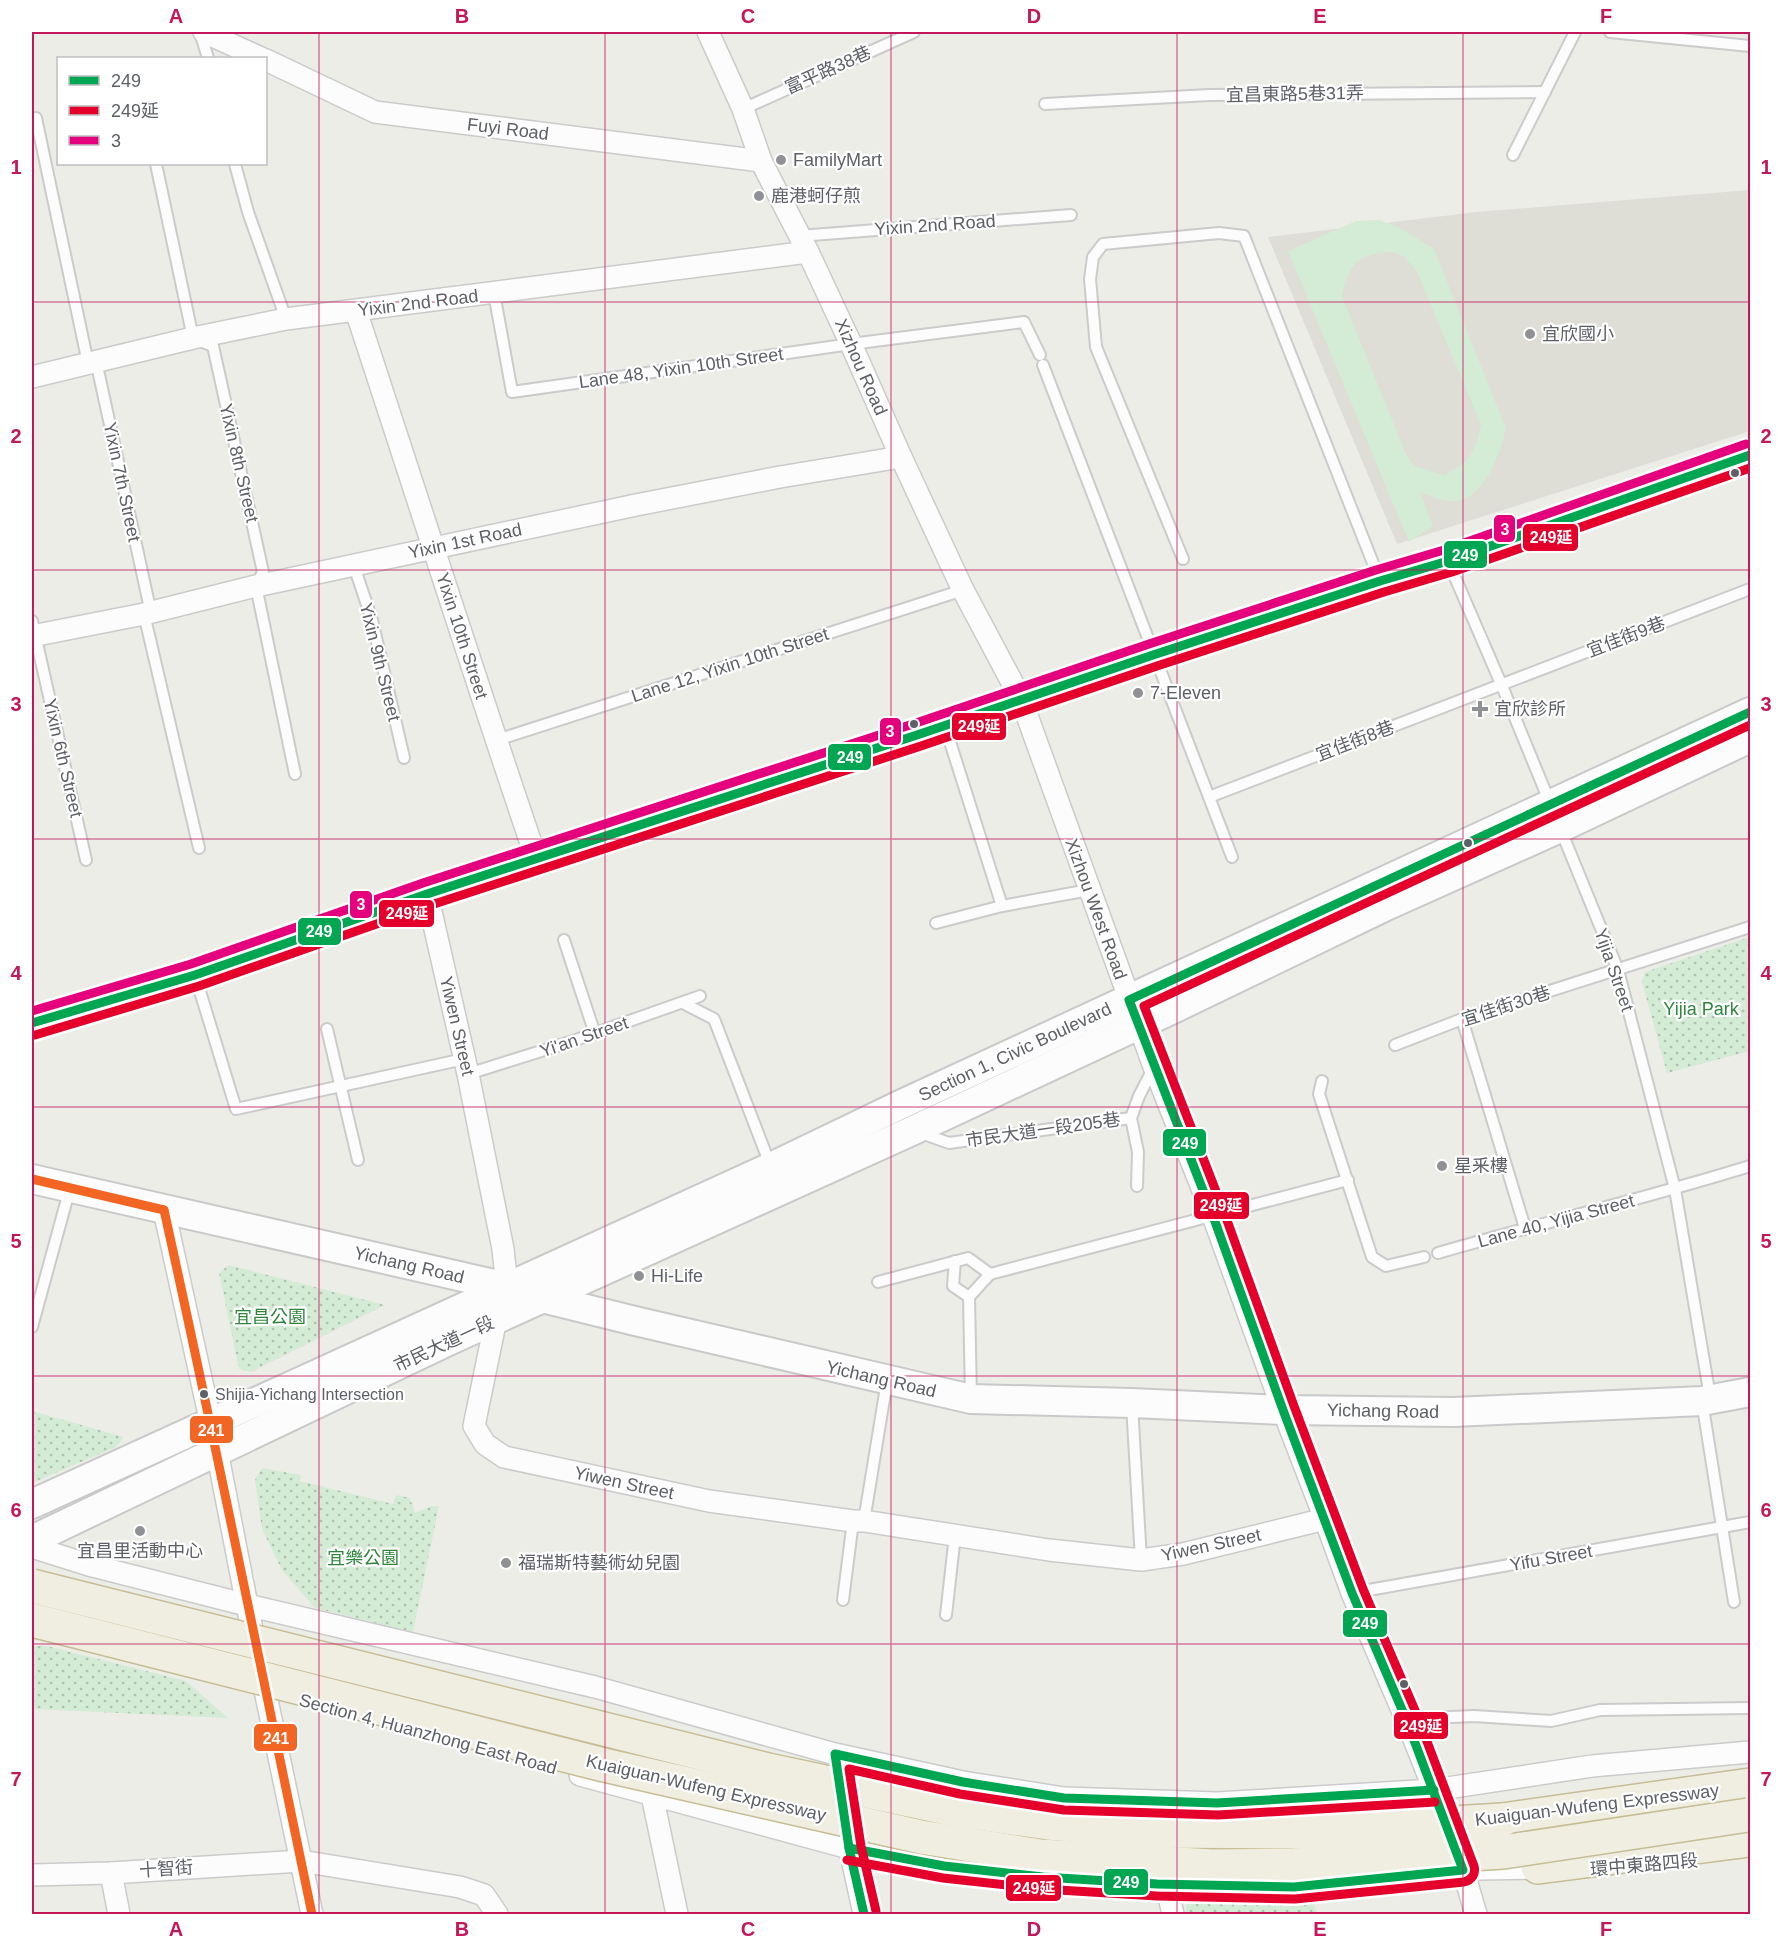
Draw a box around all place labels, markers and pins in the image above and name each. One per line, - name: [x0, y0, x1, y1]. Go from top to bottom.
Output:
- place label: FamilyMart: [793, 150, 882, 170]
- marker: FamilyMart: [774, 153, 788, 167]
- place label: 鹿港蚵仔煎: [771, 186, 861, 206]
- marker: 鹿港蚵仔煎: [752, 189, 766, 203]
- place label: 宜欣國小: [1542, 324, 1614, 344]
- marker: 宜欣國小: [1523, 327, 1537, 341]
- unlabelled marker: [1729, 467, 1741, 479]
- place label: 7-Eleven: [1150, 683, 1221, 703]
- marker: 7-Eleven: [1131, 686, 1145, 700]
- place label: 宜欣診所: [1494, 699, 1566, 719]
- marker: 宜欣診所: [1471, 700, 1489, 718]
- unlabelled marker: [908, 718, 920, 730]
- unlabelled marker: [1462, 837, 1474, 849]
- place label: 星釆樓: [1454, 1156, 1508, 1176]
- marker: 星釆樓: [1435, 1159, 1449, 1173]
- place label: Hi-Life: [651, 1266, 703, 1286]
- marker: Hi-Life: [632, 1269, 646, 1283]
- place label: Shijia-Yichang Intersection: [215, 1386, 404, 1403]
- marker: Shijia-Yichang Intersection: [198, 1388, 210, 1400]
- marker: 宜昌里活動中心: [133, 1524, 147, 1538]
- place label: 宜昌里活動中心: [77, 1541, 203, 1561]
- place label: 福瑞斯特藝術幼兒園: [518, 1553, 680, 1573]
- marker: 福瑞斯特藝術幼兒園: [499, 1556, 513, 1570]
- unlabelled marker: [1398, 1678, 1410, 1690]

